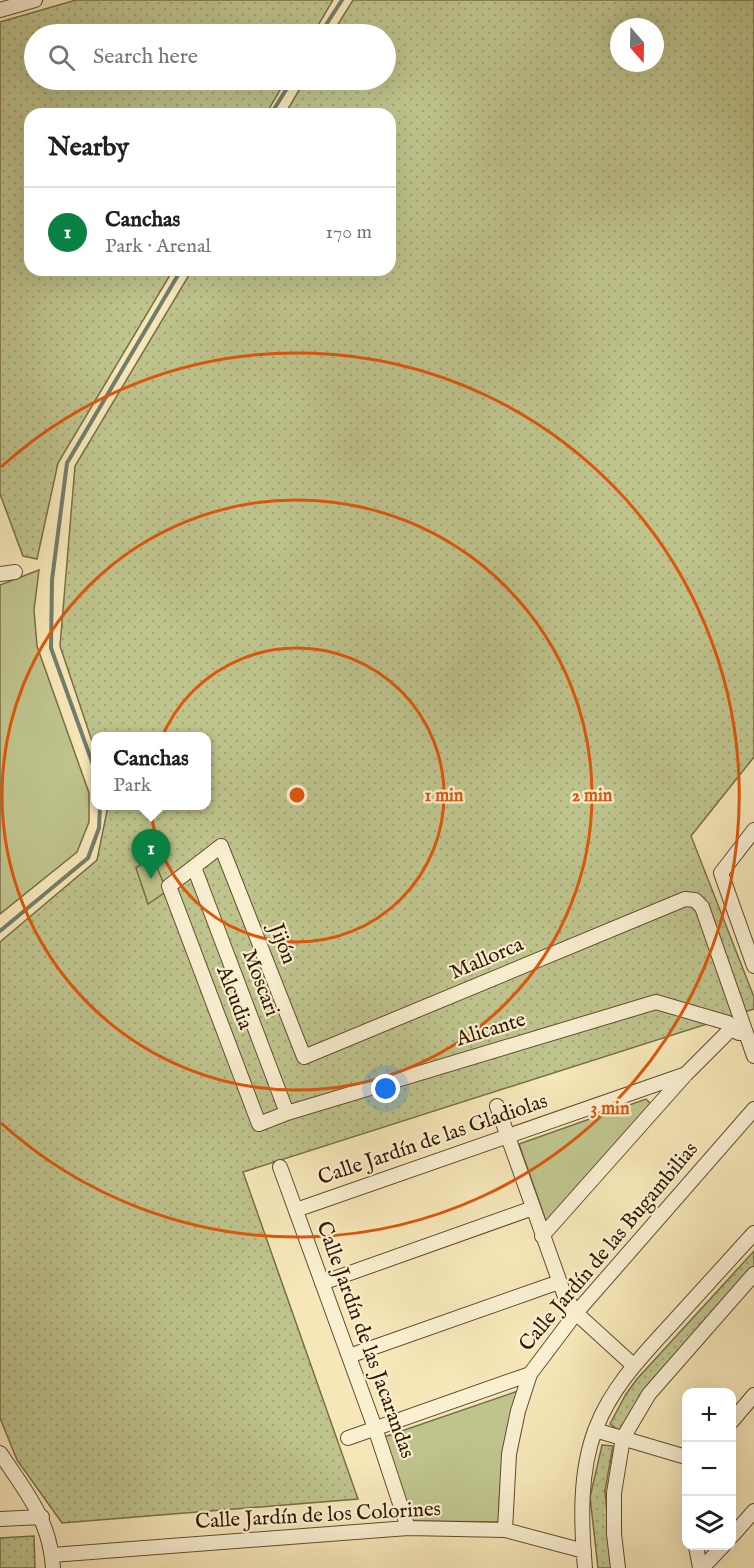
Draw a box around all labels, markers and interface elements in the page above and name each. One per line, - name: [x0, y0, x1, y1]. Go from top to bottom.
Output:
- north arrow: [610, 18, 664, 72]
- search box: [24, 24, 396, 90]
- icon: search: [45, 41, 78, 74]
- text: Search here: [93, 43, 198, 71]
- text: Nearby: [48, 131, 129, 164]
- text: Canchas: [105, 206, 180, 234]
- text: 1: [64, 220, 71, 245]
- text: 170 m: [326, 220, 372, 245]
- text: Park · Arenal: [105, 234, 211, 259]
- popup: [91, 732, 211, 810]
- text: Canchas: [113, 745, 189, 773]
- text: Park: [113, 773, 151, 798]
- centre of rings: [287, 785, 307, 805]
- text: 1 min: [425, 785, 464, 808]
- text: 2 min: [572, 785, 613, 808]
- pin: 1: [132, 830, 170, 879]
- street label: Jijón: [261, 918, 302, 968]
- street label: Mallorca: [446, 931, 529, 987]
- street label: Moscari: [235, 946, 285, 1020]
- street label: Alcudia: [209, 962, 259, 1034]
- street label: Alicante: [452, 1007, 529, 1054]
- your location: [371, 1074, 400, 1103]
- street label: Calle Jardín de las Gladiolas: [315, 1088, 551, 1192]
- text: 3 min: [591, 1098, 630, 1121]
- street label: Calle Jardín de las Bugambilias: [513, 1137, 705, 1357]
- street label: Calle Jardín de las Jacarandas: [310, 1218, 420, 1462]
- map controls: [682, 1388, 736, 1550]
- button: +: [682, 1388, 736, 1442]
- button: −: [682, 1442, 736, 1496]
- street label: Calle Jardín de los Colorines: [194, 1496, 442, 1536]
- button: layers: [682, 1496, 736, 1550]

